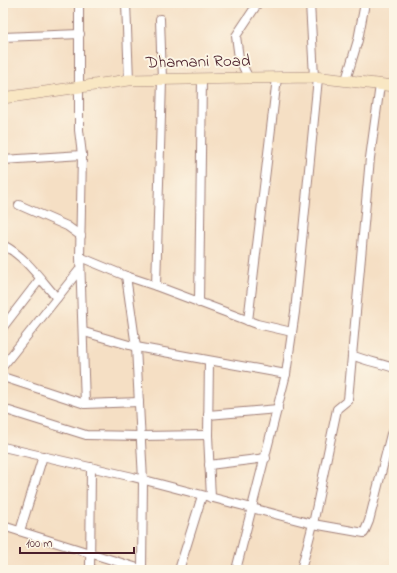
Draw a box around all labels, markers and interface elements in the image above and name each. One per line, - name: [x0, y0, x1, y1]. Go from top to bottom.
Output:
- street label: Dhamani Road: [144, 49, 251, 75]
- scale bar: [20, 529, 134, 555]
- text: 100 m: [26, 535, 53, 553]

